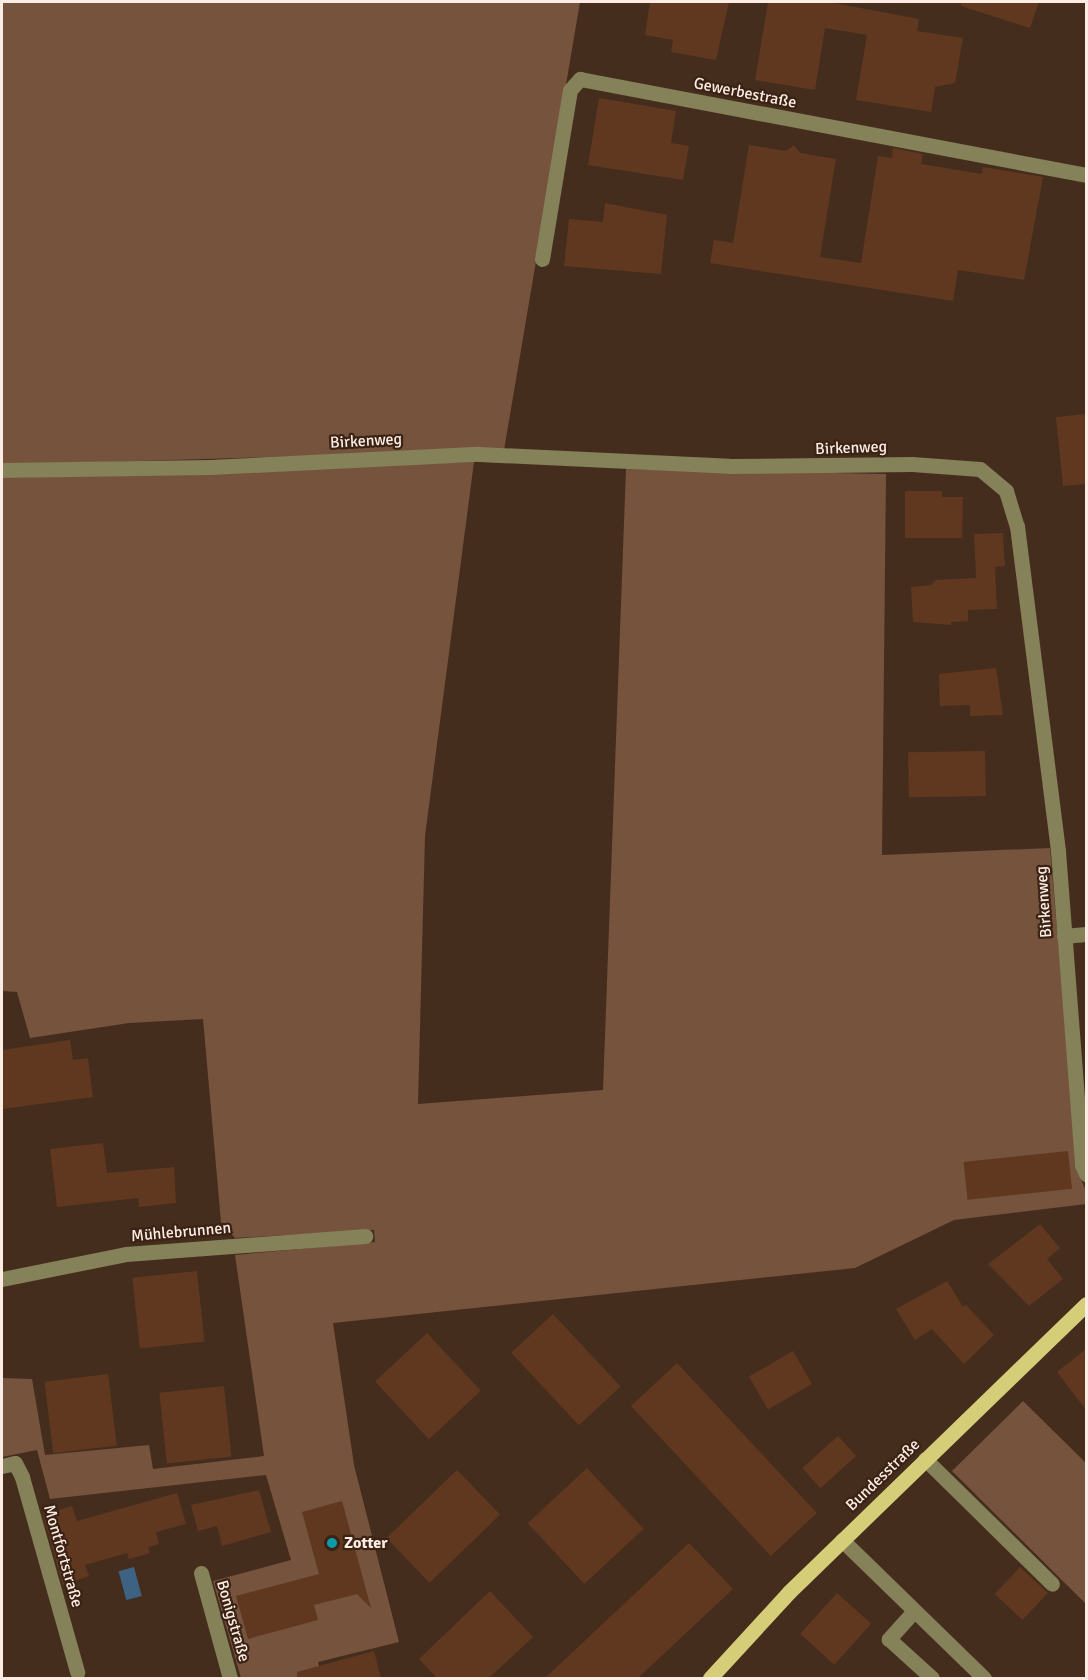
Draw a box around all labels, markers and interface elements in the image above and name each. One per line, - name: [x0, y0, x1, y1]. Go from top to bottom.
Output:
- street label: Gewerbestraße: [692, 74, 798, 112]
- street label: Birkenweg: [330, 430, 402, 452]
- street label: Birkenweg: [815, 437, 887, 459]
- street label: Birkenweg: [1032, 865, 1056, 939]
- street label: Mühlebrunnen: [130, 1218, 232, 1246]
- street label: Bundesstraße: [842, 1435, 924, 1515]
- street label: Montfortstraße: [39, 1503, 87, 1609]
- place label: Zotter: [344, 1533, 388, 1553]
- marker: Zotter: [325, 1536, 339, 1550]
- street label: Bonigstraße: [212, 1578, 254, 1664]

